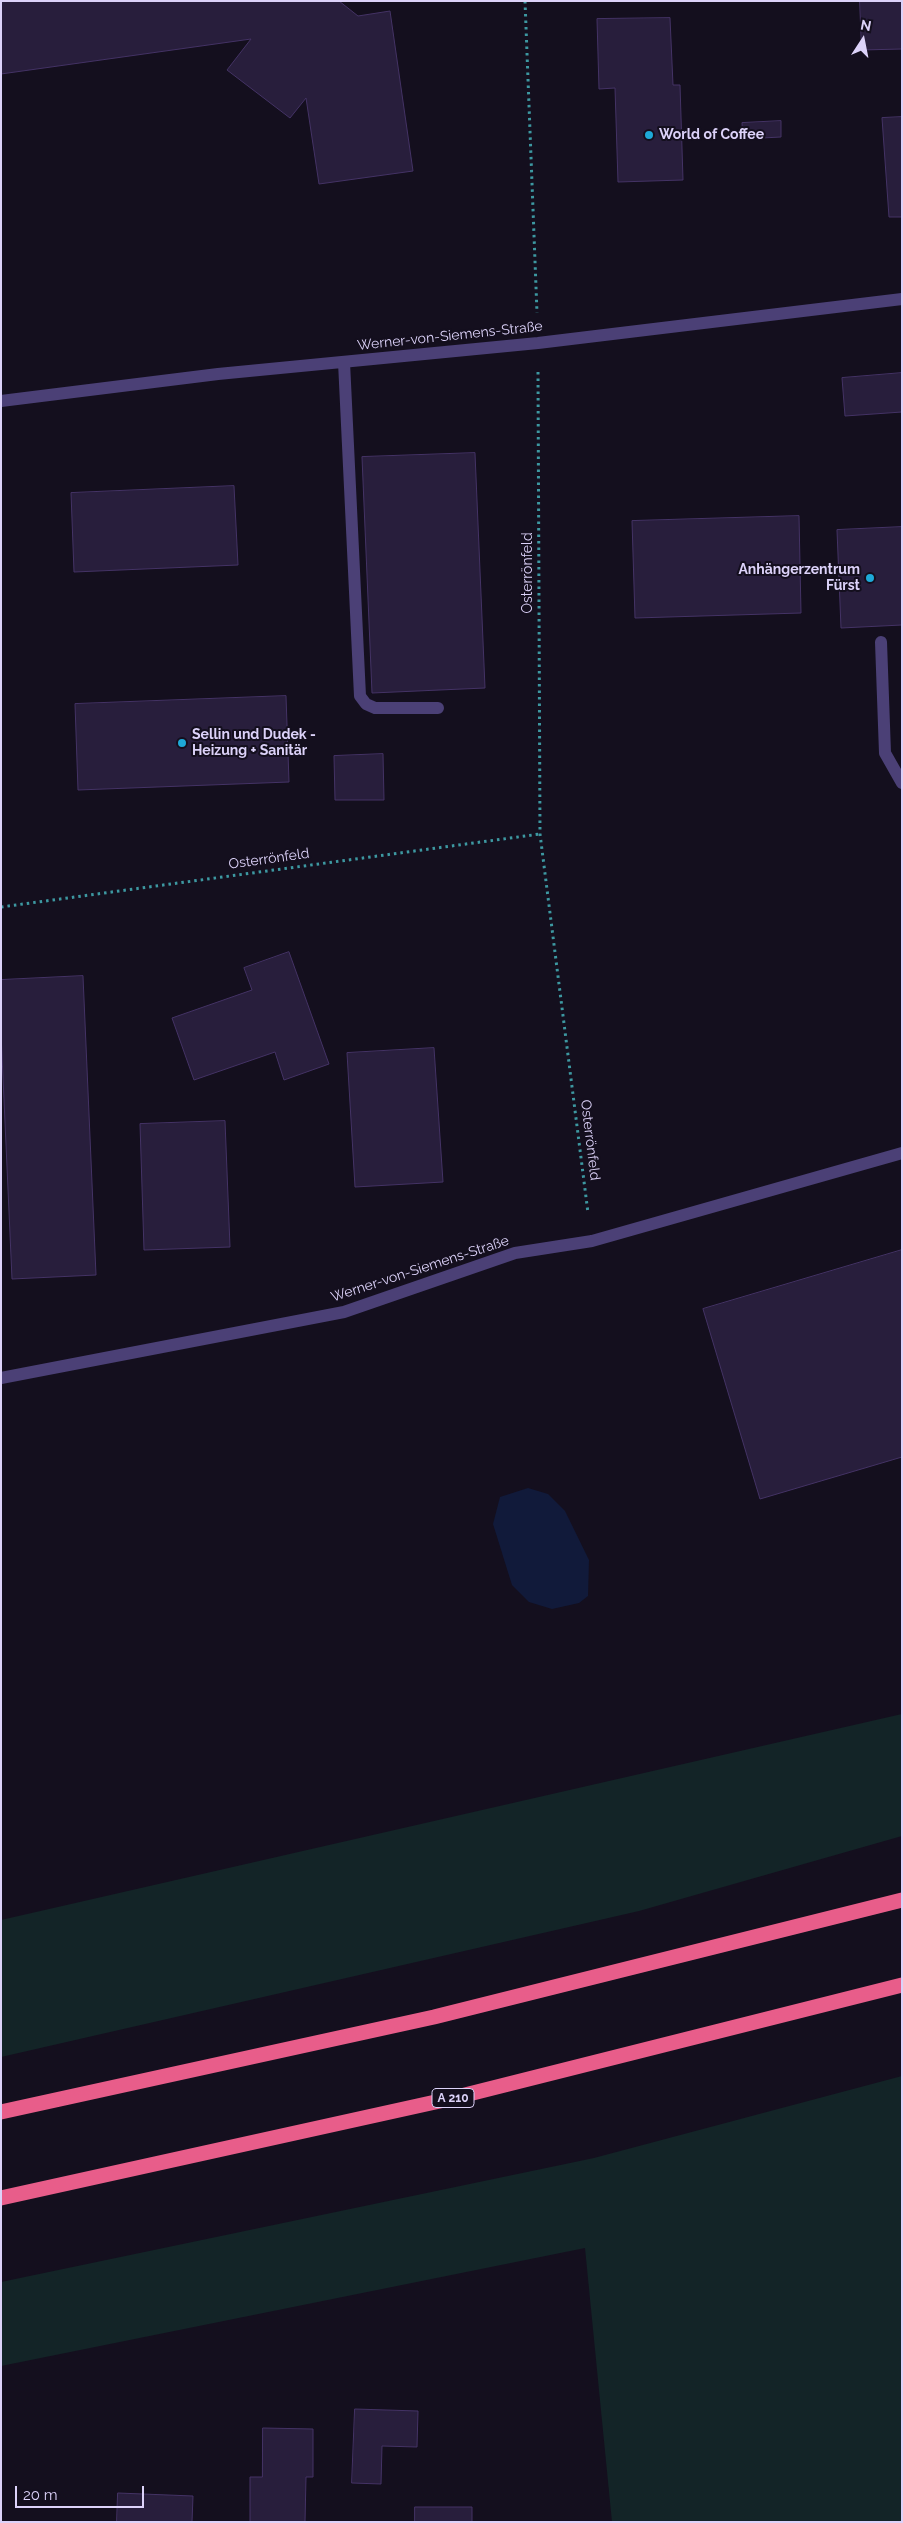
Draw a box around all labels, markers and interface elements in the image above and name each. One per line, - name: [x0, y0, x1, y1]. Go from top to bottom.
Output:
- north arrow: [838, 15, 888, 65]
- text: N: [859, 16, 873, 34]
- place label: World of Coffee: [659, 127, 764, 143]
- marker: World of Coffee: [643, 129, 655, 141]
- street label: Werner-von-Siemens-Straße: [357, 318, 543, 354]
- street label: Osterrönfeld: [520, 532, 536, 614]
- place label: Anhängerzentrum Fürst: [738, 562, 860, 594]
- marker: Anhängerzentrum Fürst: [864, 572, 876, 584]
- place label: Sellin und Dudek - Heizung + Sanitär: [192, 727, 316, 760]
- marker: Sellin und Dudek - Heizung + Sanitär: [176, 737, 188, 749]
- street label: Osterrönfeld: [228, 845, 310, 873]
- street label: Osterrönfeld: [577, 1099, 603, 1181]
- street label: Werner-von-Siemens-Straße: [329, 1232, 511, 1306]
- road number: A 210: [432, 2088, 474, 2108]
- scale bar: [18, 2476, 146, 2508]
- text: 20 m: [23, 2486, 58, 2504]

